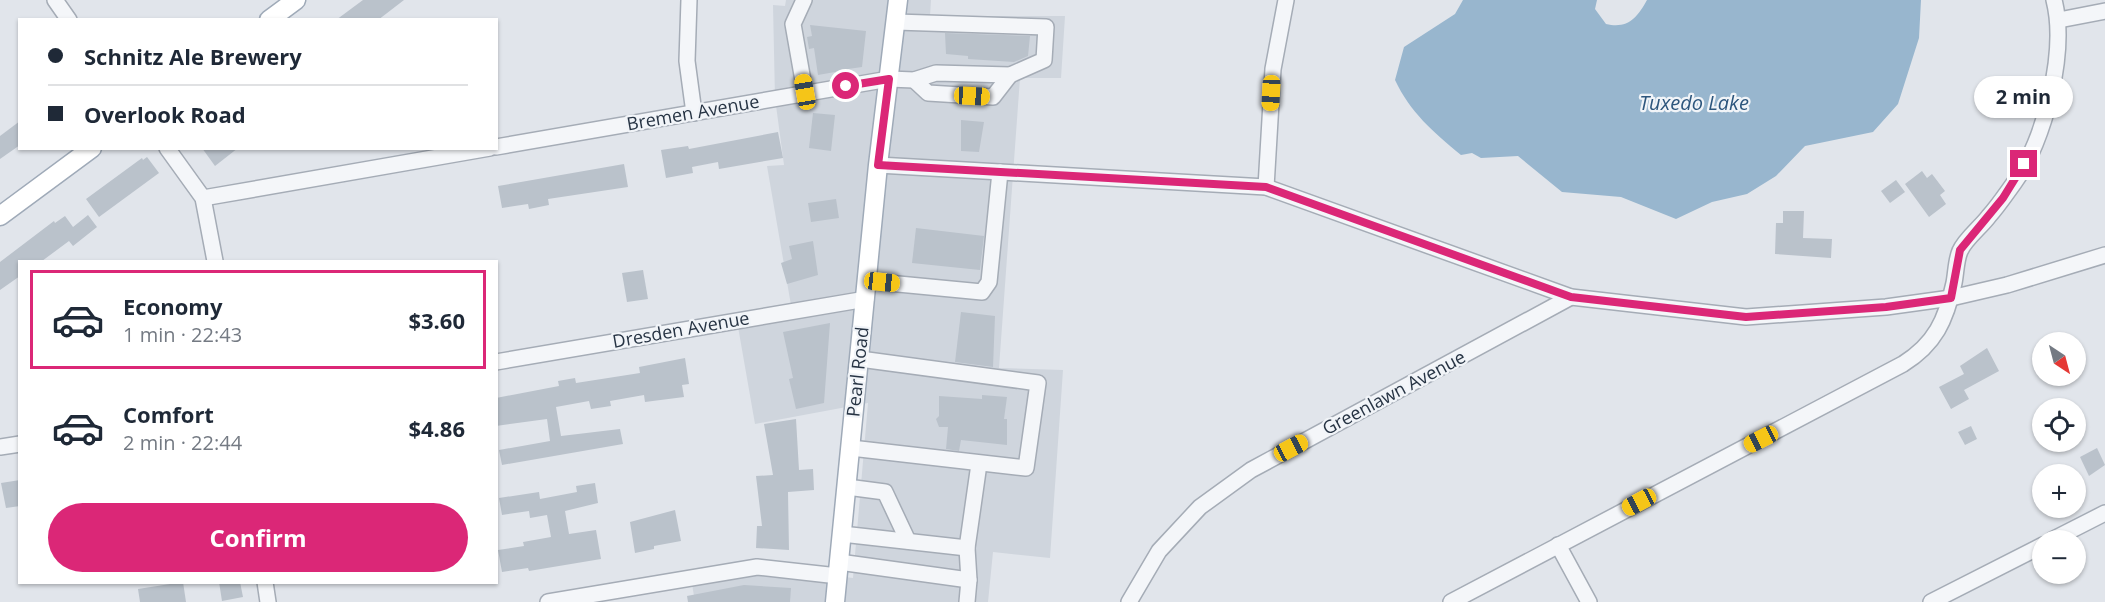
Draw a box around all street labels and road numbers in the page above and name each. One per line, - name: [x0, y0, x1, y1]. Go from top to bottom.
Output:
- street label: Bremen Avenue: [625, 89, 761, 135]
- street label: Dresden Avenue: [610, 305, 751, 353]
- street label: Pearl Road: [840, 326, 874, 418]
- street label: Greenlawn Avenue: [1318, 344, 1469, 440]

